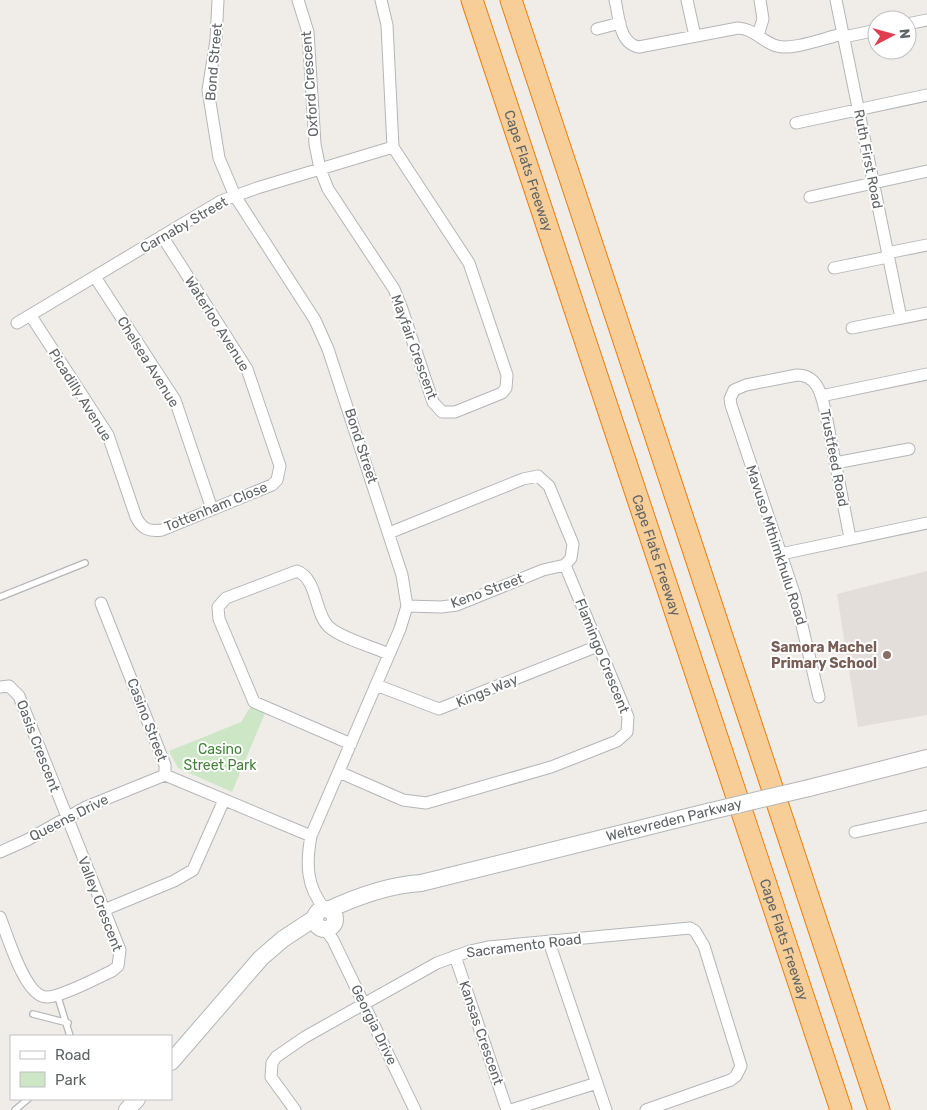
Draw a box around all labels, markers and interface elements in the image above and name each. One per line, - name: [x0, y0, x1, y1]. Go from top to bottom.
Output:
- north arrow: [867, 10, 917, 60]
- street label: Bond Street: [202, 22, 226, 102]
- text: N: [895, 28, 913, 40]
- street label: Oxford Crescent: [298, 30, 322, 138]
- street label: Cape Flats Freeway: [501, 108, 557, 234]
- street label: Ruth First Road: [850, 108, 886, 210]
- street label: Carnaby Street: [137, 193, 231, 257]
- street label: Waterloo Avenue: [181, 273, 253, 375]
- street label: Mayfair Crescent: [387, 292, 441, 402]
- street label: Chelsea Avenue: [113, 313, 183, 411]
- street label: Picadilly Avenue: [45, 346, 115, 445]
- street label: Bond Street: [341, 406, 381, 486]
- street label: Trustfeed Road: [816, 408, 852, 508]
- street label: Mavuso Mthimkhulu Road: [742, 463, 810, 627]
- street label: Tottenham Close: [162, 478, 270, 535]
- street label: Cape Flats Freeway: [628, 492, 685, 618]
- street label: Keno Street: [448, 570, 526, 612]
- street label: Flamingo Crescent: [571, 596, 633, 716]
- place label: Samora Machel Primary School: [771, 639, 877, 672]
- marker: Samora Machel Primary School: [881, 649, 893, 661]
- street label: Kings Way: [454, 671, 521, 711]
- street label: Casino Street: [123, 676, 171, 765]
- street label: Oasis Crescent: [13, 698, 64, 795]
- park label: Casino Street Park: [183, 741, 257, 774]
- street label: Queens Drive: [27, 791, 111, 845]
- street label: Weltevreden Parkway: [604, 795, 744, 845]
- street label: Valley Crescent: [74, 854, 126, 954]
- street label: Cape Flats Freeway: [756, 876, 812, 1003]
- street label: Sacramento Road: [465, 931, 583, 961]
- street label: Kansas Crescent: [455, 979, 507, 1088]
- street label: Georgia Drive: [347, 982, 401, 1068]
- legend: [10, 1035, 172, 1100]
- text: Road: [55, 1046, 91, 1064]
- text: Park: [55, 1071, 86, 1089]

